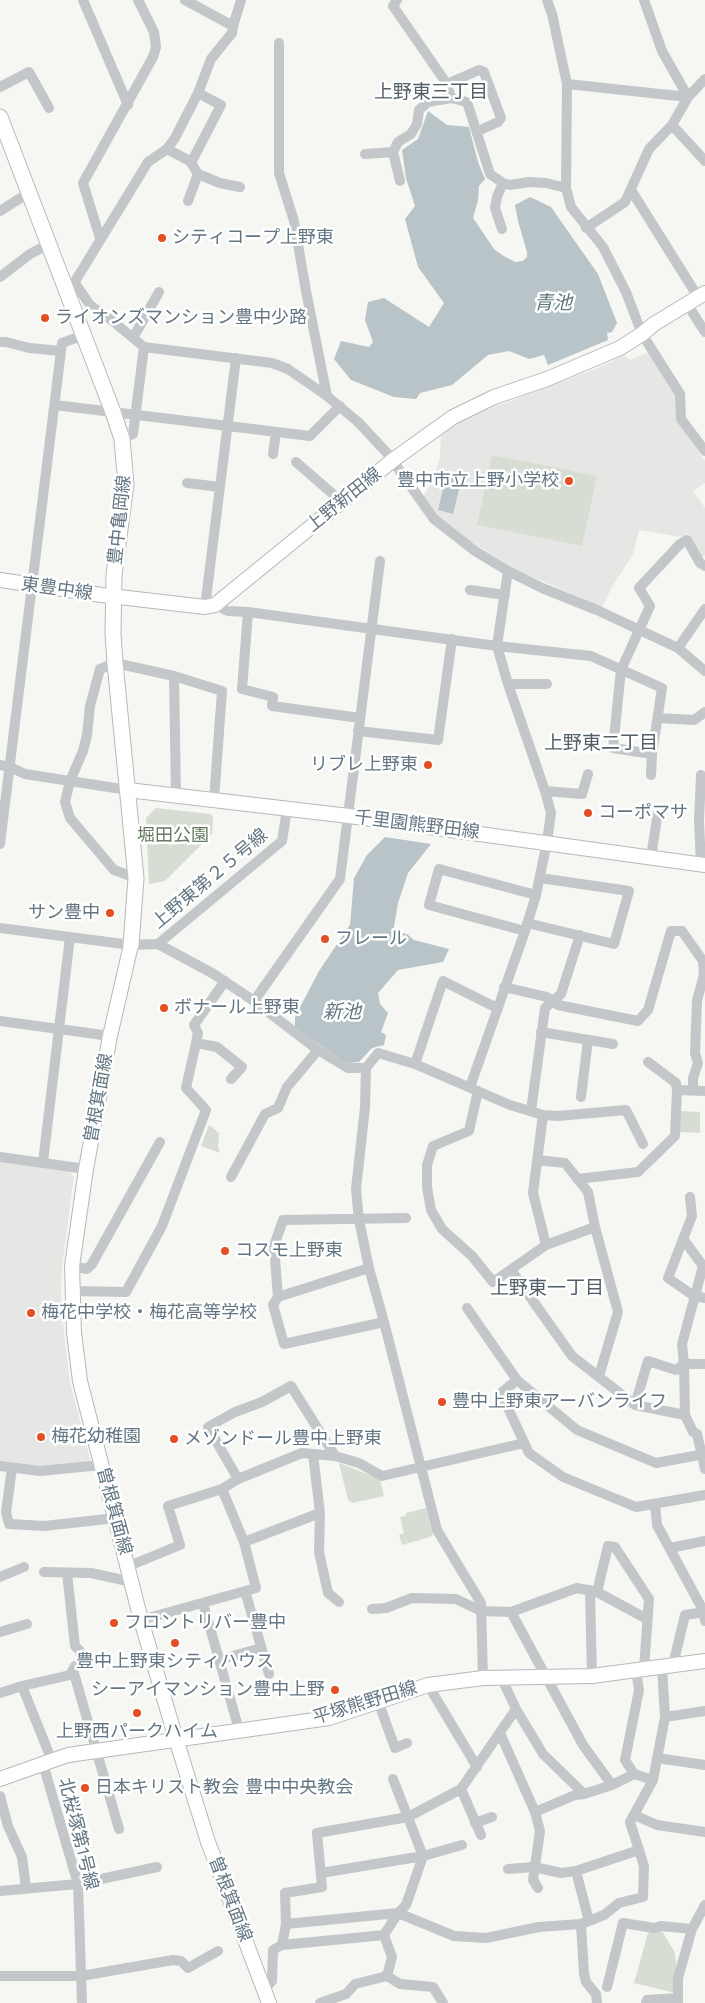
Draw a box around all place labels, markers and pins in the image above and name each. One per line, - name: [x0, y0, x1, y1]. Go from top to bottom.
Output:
- place label: シティコープ上野東: [172, 227, 334, 249]
- marker: シティコープ上野東: [156, 232, 168, 244]
- place label: ライオンズマンション豊中少路: [55, 307, 307, 329]
- marker: ライオンズマンション豊中少路: [39, 312, 51, 324]
- place label: 豊中市立上野小学校: [397, 470, 559, 492]
- marker: 豊中市立上野小学校: [563, 475, 575, 487]
- place label: リブレ上野東: [310, 754, 418, 776]
- marker: リブレ上野東: [422, 759, 434, 771]
- place label: コーポマサ: [598, 802, 688, 824]
- marker: コーポマサ: [582, 807, 594, 819]
- place label: サン豊中: [28, 902, 100, 924]
- marker: サン豊中: [104, 907, 116, 919]
- place label: フレール: [335, 928, 407, 950]
- marker: フレール: [319, 933, 331, 945]
- place label: ボナール上野東: [174, 997, 300, 1019]
- marker: ボナール上野東: [158, 1002, 170, 1014]
- place label: コスモ上野東: [235, 1240, 343, 1262]
- marker: コスモ上野東: [219, 1245, 231, 1257]
- place label: 梅花中学校・梅花高等学校: [41, 1302, 257, 1324]
- marker: 梅花中学校・梅花高等学校: [25, 1307, 37, 1319]
- place label: 豊中上野東アーバンライフ: [452, 1391, 667, 1413]
- marker: 豊中上野東アーバンライフ: [436, 1396, 448, 1408]
- place label: 梅花幼稚園: [51, 1426, 141, 1448]
- place label: メゾンドール豊中上野東: [184, 1428, 382, 1450]
- marker: 梅花幼稚園: [35, 1431, 47, 1443]
- marker: メゾンドール豊中上野東: [168, 1433, 180, 1445]
- place label: フロントリバー豊中: [124, 1612, 286, 1634]
- marker: フロントリバー豊中: [108, 1617, 120, 1629]
- marker: 豊中上野東シティハウス: [169, 1637, 181, 1649]
- place label: 豊中上野東シティハウス: [76, 1651, 274, 1673]
- place label: シーアイマンション豊中上野: [91, 1679, 325, 1701]
- marker: シーアイマンション豊中上野: [329, 1684, 341, 1696]
- marker: 上野西パークハイム: [131, 1707, 143, 1719]
- place label: 上野西パークハイム: [56, 1721, 218, 1743]
- place label: 日本キリスト教会 豊中中央教会: [95, 1777, 353, 1799]
- marker: 日本キリスト教会 豊中中央教会: [79, 1782, 91, 1794]

